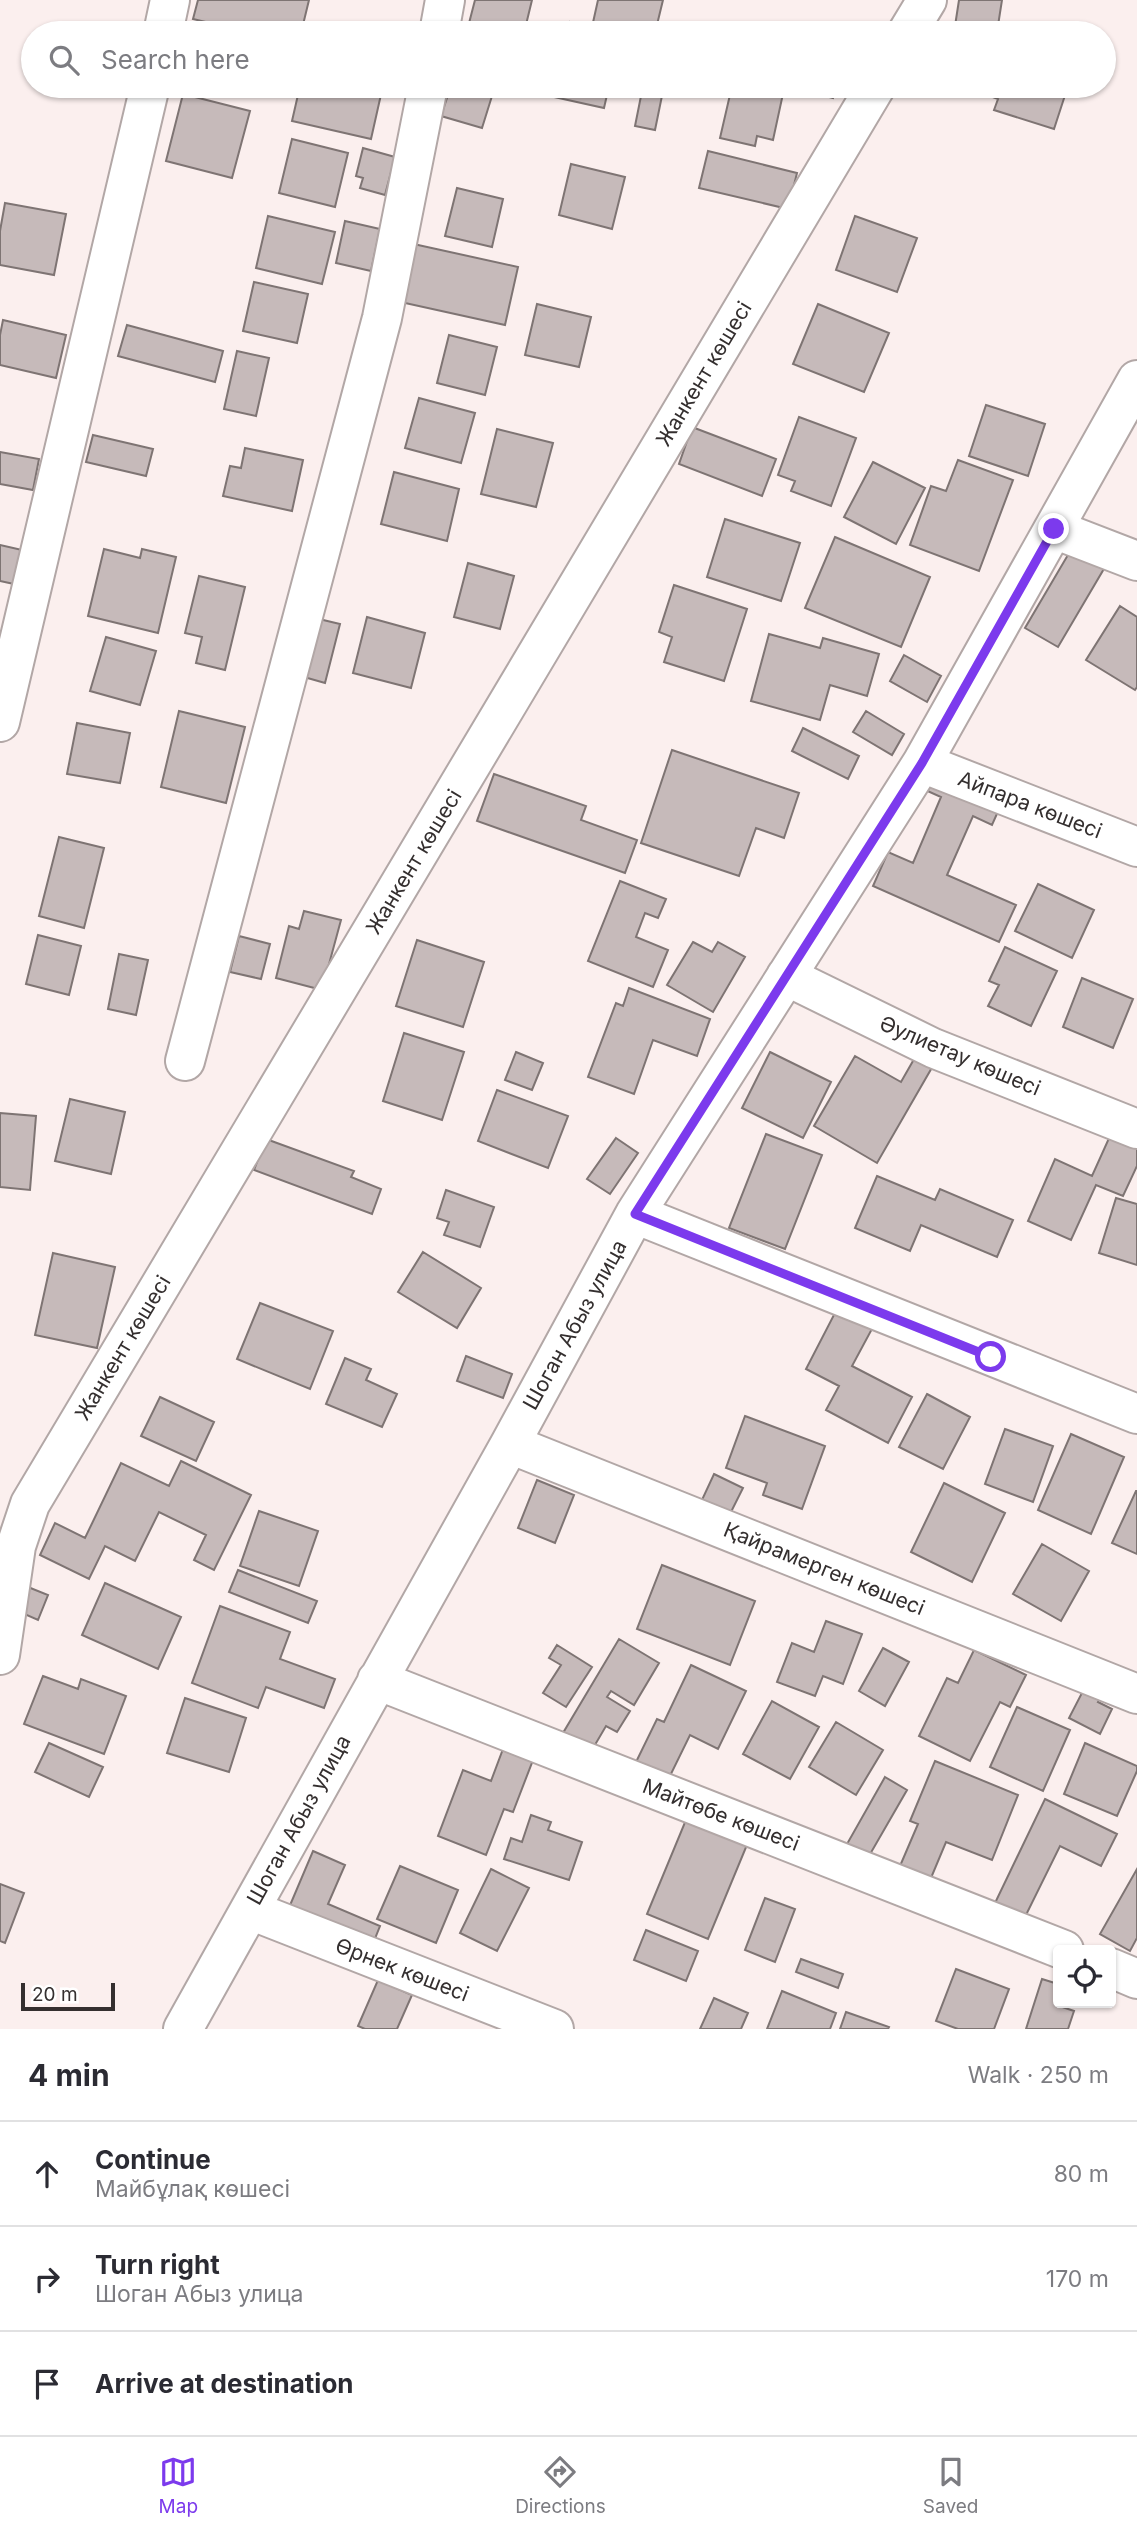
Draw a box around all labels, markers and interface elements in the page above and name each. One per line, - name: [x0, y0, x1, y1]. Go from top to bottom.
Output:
- search box: [21, 21, 1116, 98]
- icon: search: [45, 41, 83, 79]
- text: Search here: [101, 44, 250, 75]
- street label: Жанкент көшесі: [650, 297, 757, 451]
- route end: [1038, 513, 1069, 544]
- street label: Айпара көшесі: [955, 766, 1106, 843]
- street label: Жанкент көшесі: [360, 785, 467, 939]
- street label: Әулиетау көшесі: [876, 1010, 1044, 1101]
- street label: Шоган Абыз улица: [517, 1235, 632, 1414]
- street label: Жанкент көшесі: [69, 1271, 176, 1425]
- route start: [975, 1341, 1006, 1372]
- street label: Қайрамерген көшесі: [720, 1517, 928, 1620]
- street label: Шоган Абыз улица: [241, 1730, 356, 1909]
- street label: Майтөбе көшесі: [639, 1773, 803, 1856]
- street label: Өрнек көшесі: [332, 1933, 472, 2006]
- map controls: [1053, 1945, 1116, 2008]
- button: locate: [1053, 1945, 1116, 2008]
- scale bar: [21, 1980, 116, 2012]
- text: 20 m: [32, 1983, 78, 2006]
- text: 4 min: [28, 2057, 110, 2093]
- text: Walk · 250 m: [968, 2061, 1109, 2089]
- text: Continue: [95, 2144, 211, 2175]
- icon: ahead: [28, 2155, 66, 2193]
- text: 80 m: [1054, 2160, 1109, 2188]
- text: Майбұлақ көшесі: [95, 2175, 290, 2203]
- text: Turn right: [95, 2249, 220, 2280]
- icon: right: [28, 2260, 66, 2298]
- text: 170 m: [1046, 2265, 1109, 2293]
- text: Шоган Абыз улица: [95, 2280, 303, 2308]
- icon: arrive: [28, 2365, 66, 2403]
- text: Arrive at destination: [95, 2368, 354, 2399]
- tab: Map: [159, 2453, 198, 2518]
- tab: Directions: [515, 2453, 606, 2518]
- tab: Saved: [923, 2453, 978, 2518]

